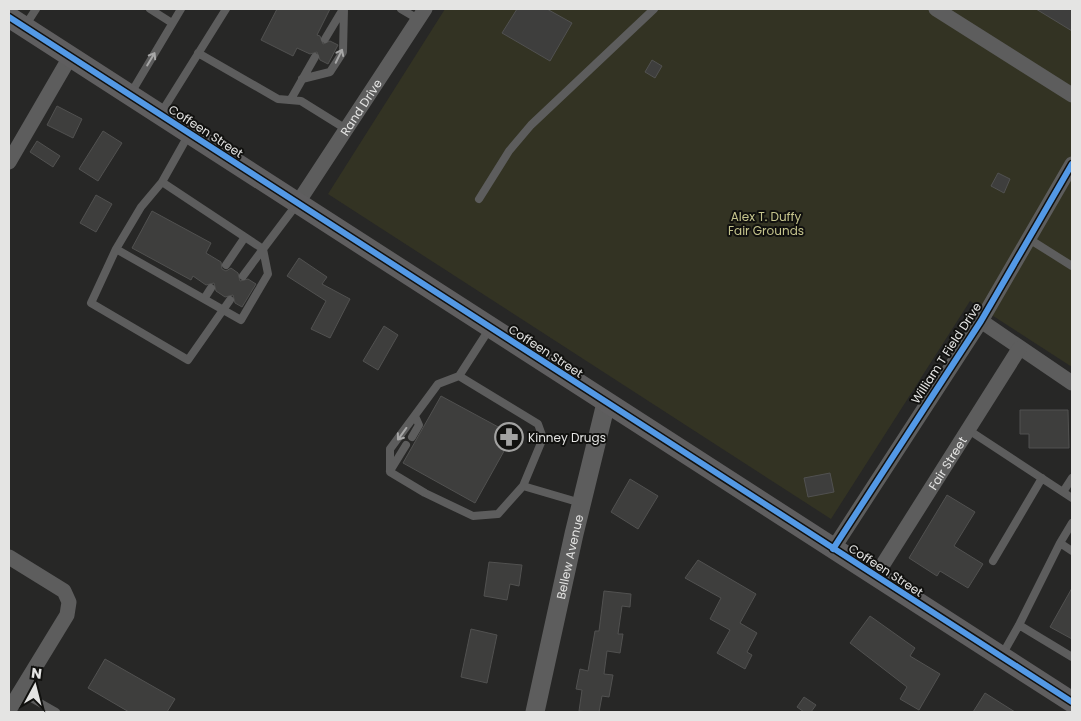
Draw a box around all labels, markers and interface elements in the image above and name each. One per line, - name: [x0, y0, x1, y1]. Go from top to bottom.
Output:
- one-way arrow: [335, 48, 345, 63]
- one-way arrow: [146, 53, 156, 67]
- street label: Rand Drive: [336, 75, 385, 139]
- street label: Coffeen Street: [165, 101, 247, 161]
- park label: Alex T. Duffy Fair Grounds: [728, 208, 804, 239]
- street label: William T Field Drive: [907, 299, 985, 407]
- street label: Coffeen Street: [505, 321, 587, 381]
- pharmacy icon: Kinney Drugs: [494, 422, 524, 452]
- one-way arrow: [396, 427, 407, 440]
- place label: Kinney Drugs: [528, 429, 606, 446]
- street label: Fair Street: [924, 433, 970, 493]
- street label: Bellew Avenue: [551, 513, 587, 601]
- street label: Coffeen Street: [845, 540, 927, 600]
- north arrow: [10, 661, 60, 711]
- text: N: [30, 663, 43, 684]

